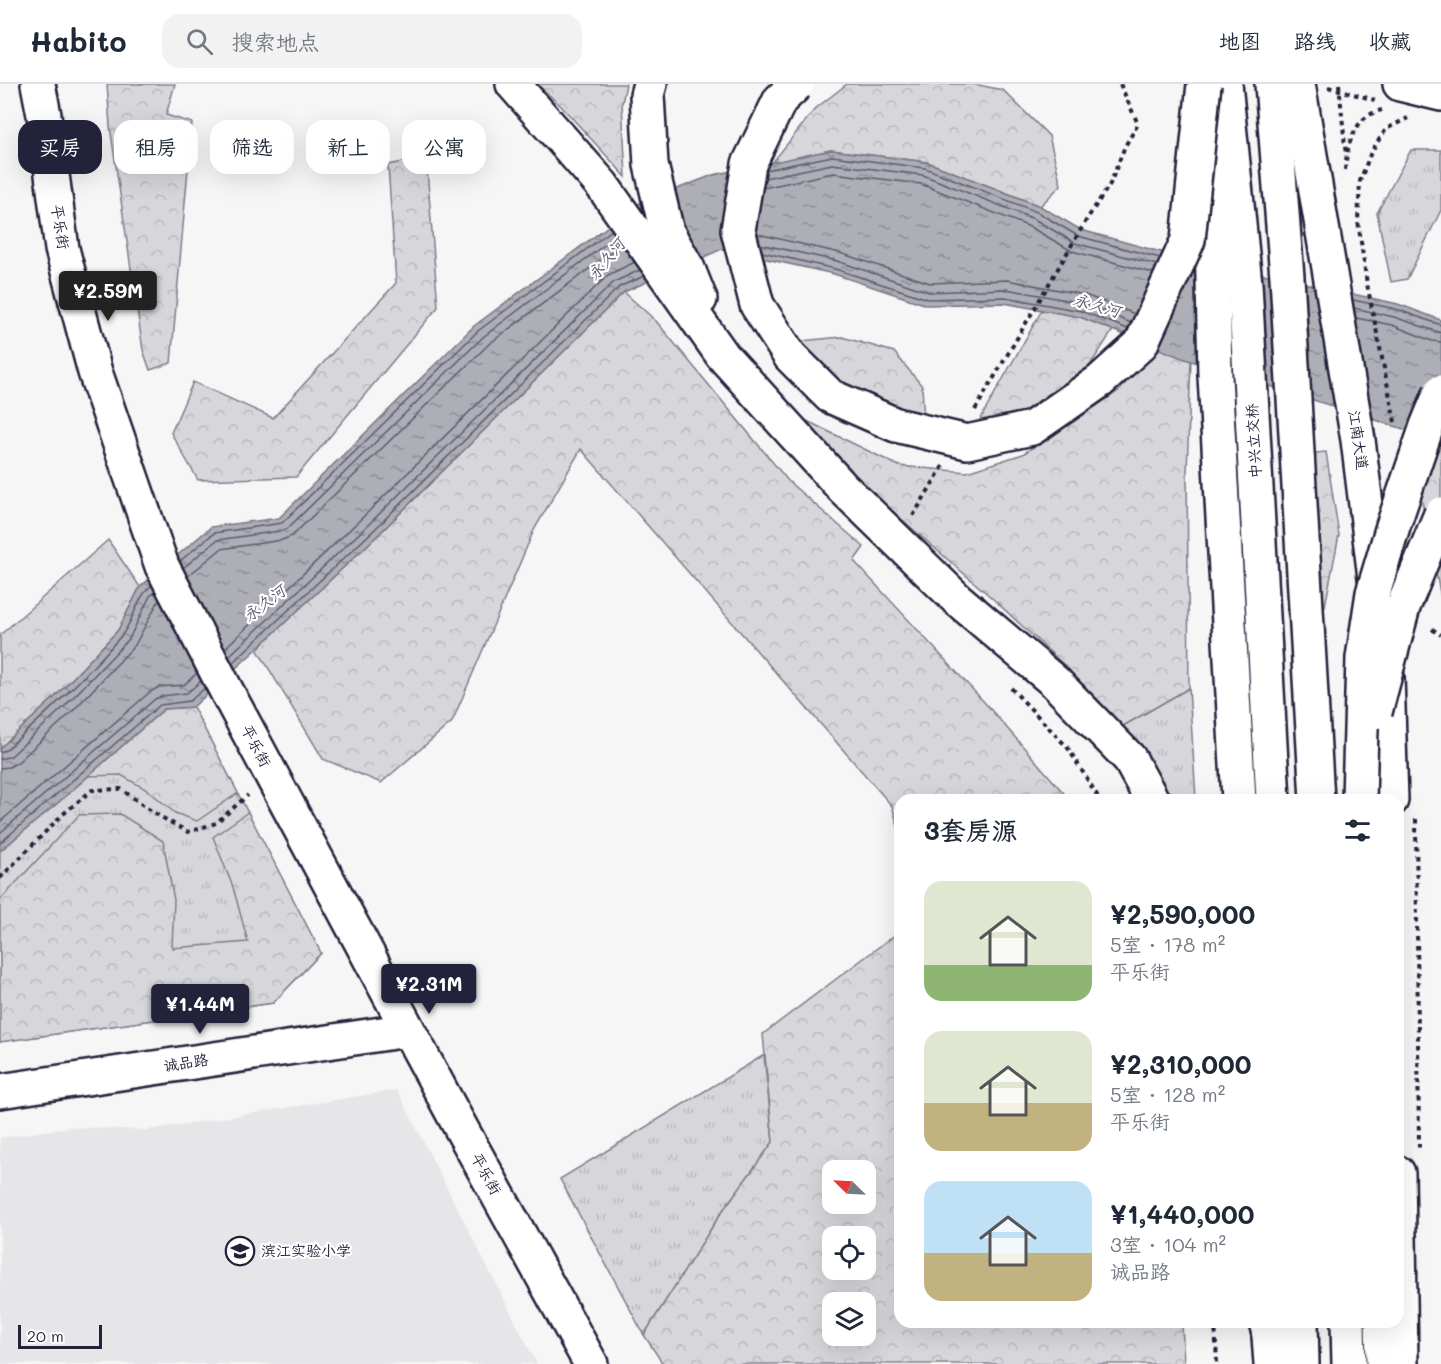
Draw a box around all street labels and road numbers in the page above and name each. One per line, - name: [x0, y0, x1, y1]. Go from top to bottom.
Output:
- street label: 平乐街: [48, 203, 74, 251]
- street label: 中兴立交桥: [1241, 403, 1265, 479]
- street label: 江南大道: [1345, 409, 1373, 471]
- street label: 平乐街: [237, 721, 276, 770]
- street label: 诚品路: [162, 1049, 210, 1075]
- street label: 平乐街: [467, 1149, 507, 1198]

